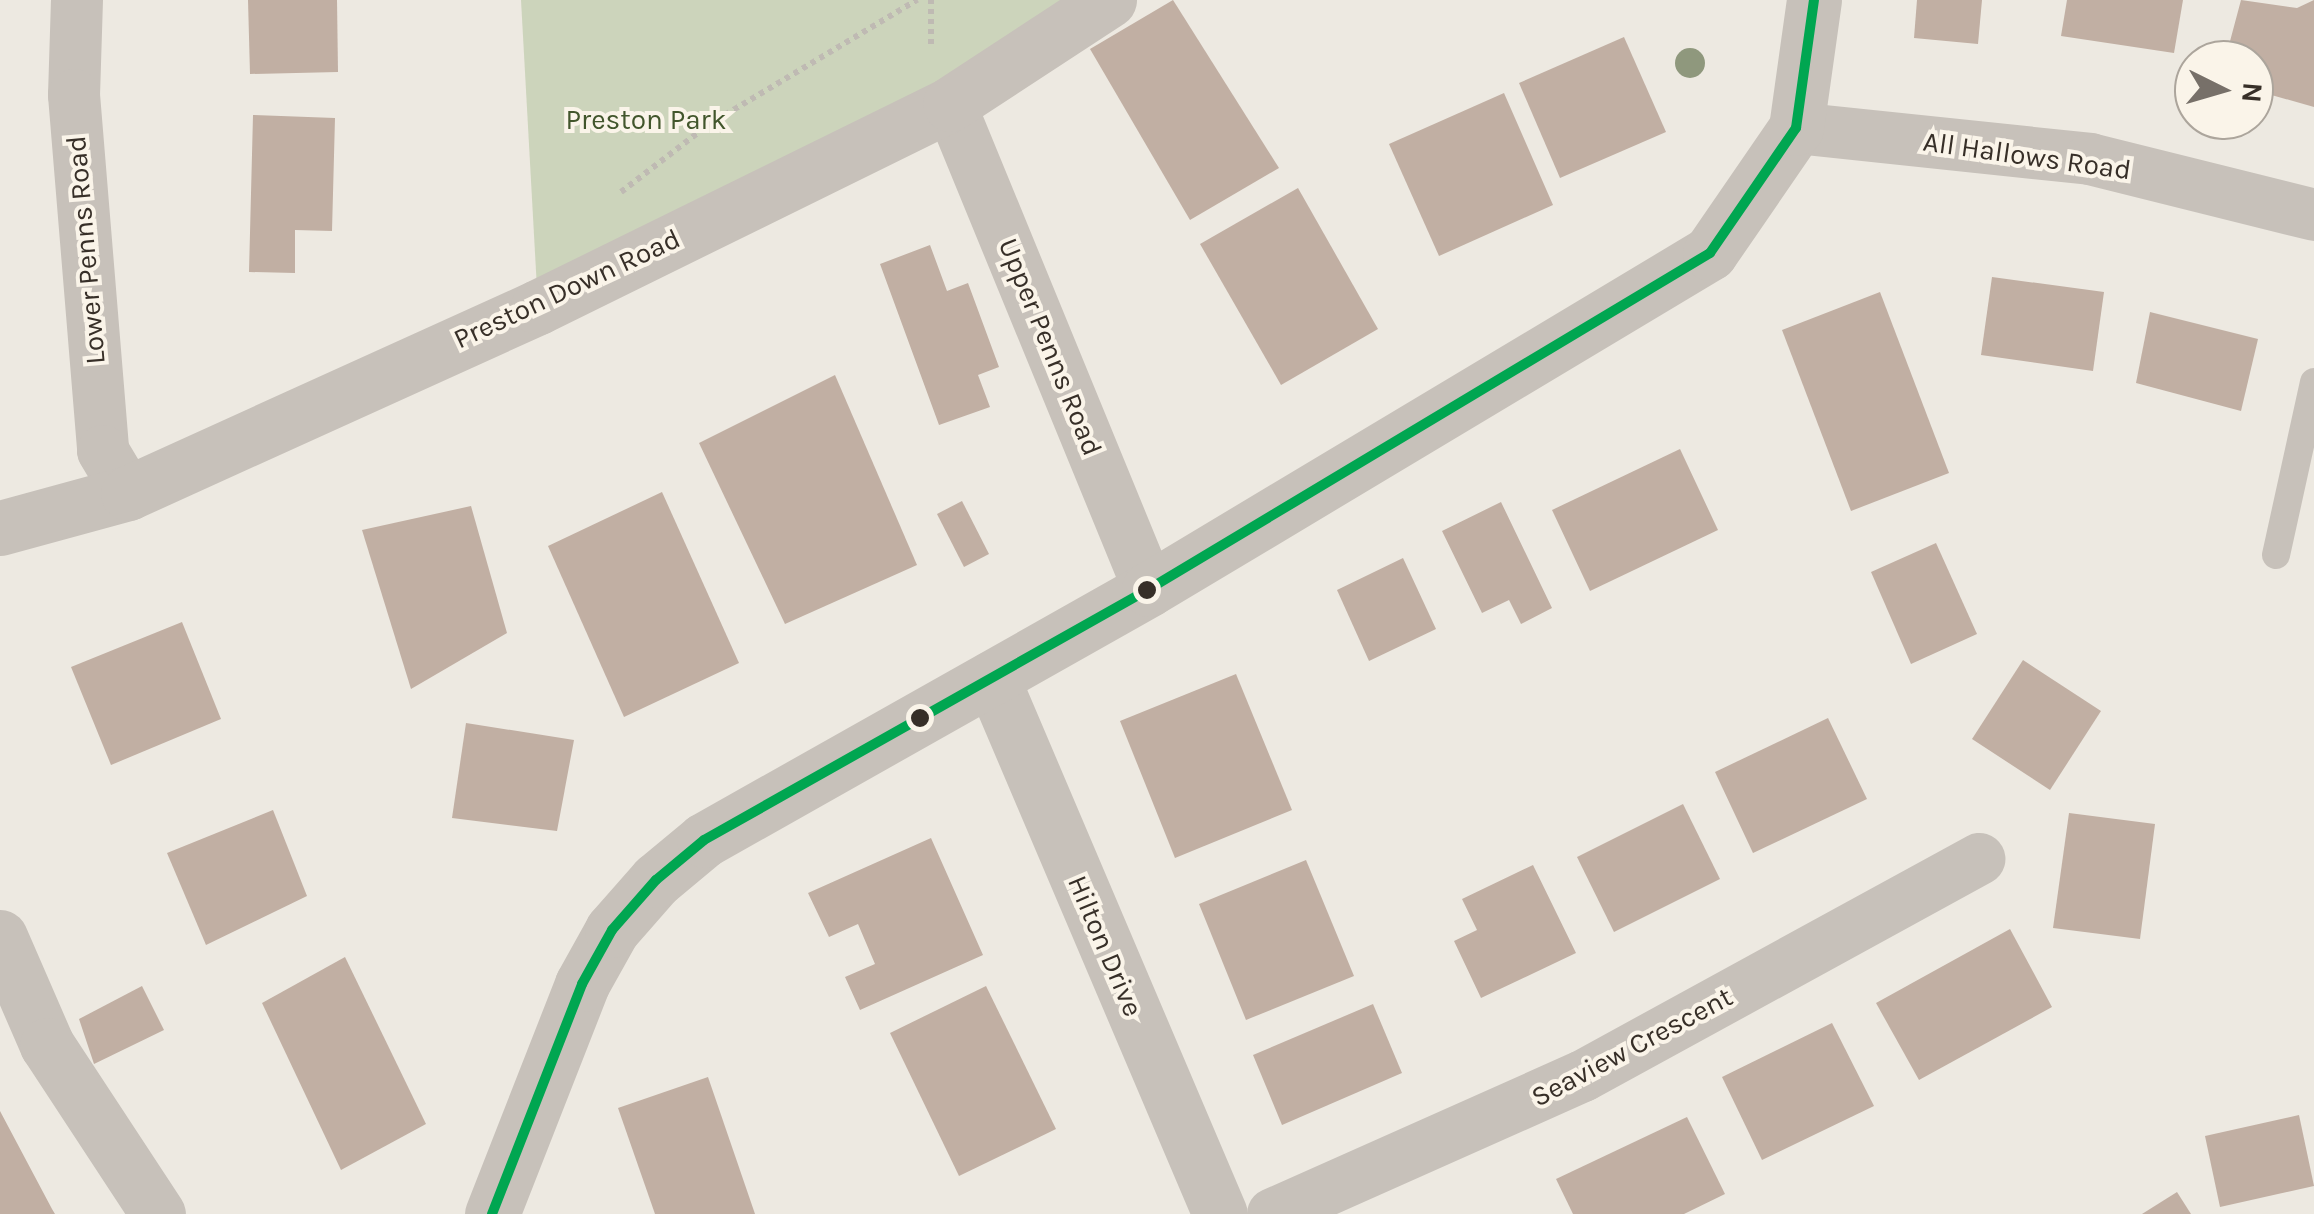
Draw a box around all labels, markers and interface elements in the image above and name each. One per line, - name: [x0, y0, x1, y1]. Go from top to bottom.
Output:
- north arrow: [2174, 40, 2274, 140]
- text: N: [2235, 81, 2270, 104]
- park label: Preston Park: [566, 103, 726, 137]
- street label: All Hallows Road: [1921, 125, 2133, 187]
- street label: Lower Penns Road: [59, 134, 113, 366]
- street label: Preston Down Road: [448, 222, 686, 356]
- street label: Upper Penns Road: [991, 233, 1109, 461]
- unlabelled marker: [1137, 580, 1157, 600]
- unlabelled marker: [910, 708, 930, 728]
- street label: Hilton Drive: [1060, 871, 1150, 1021]
- street label: Seaview Crescent: [1526, 980, 1738, 1114]

